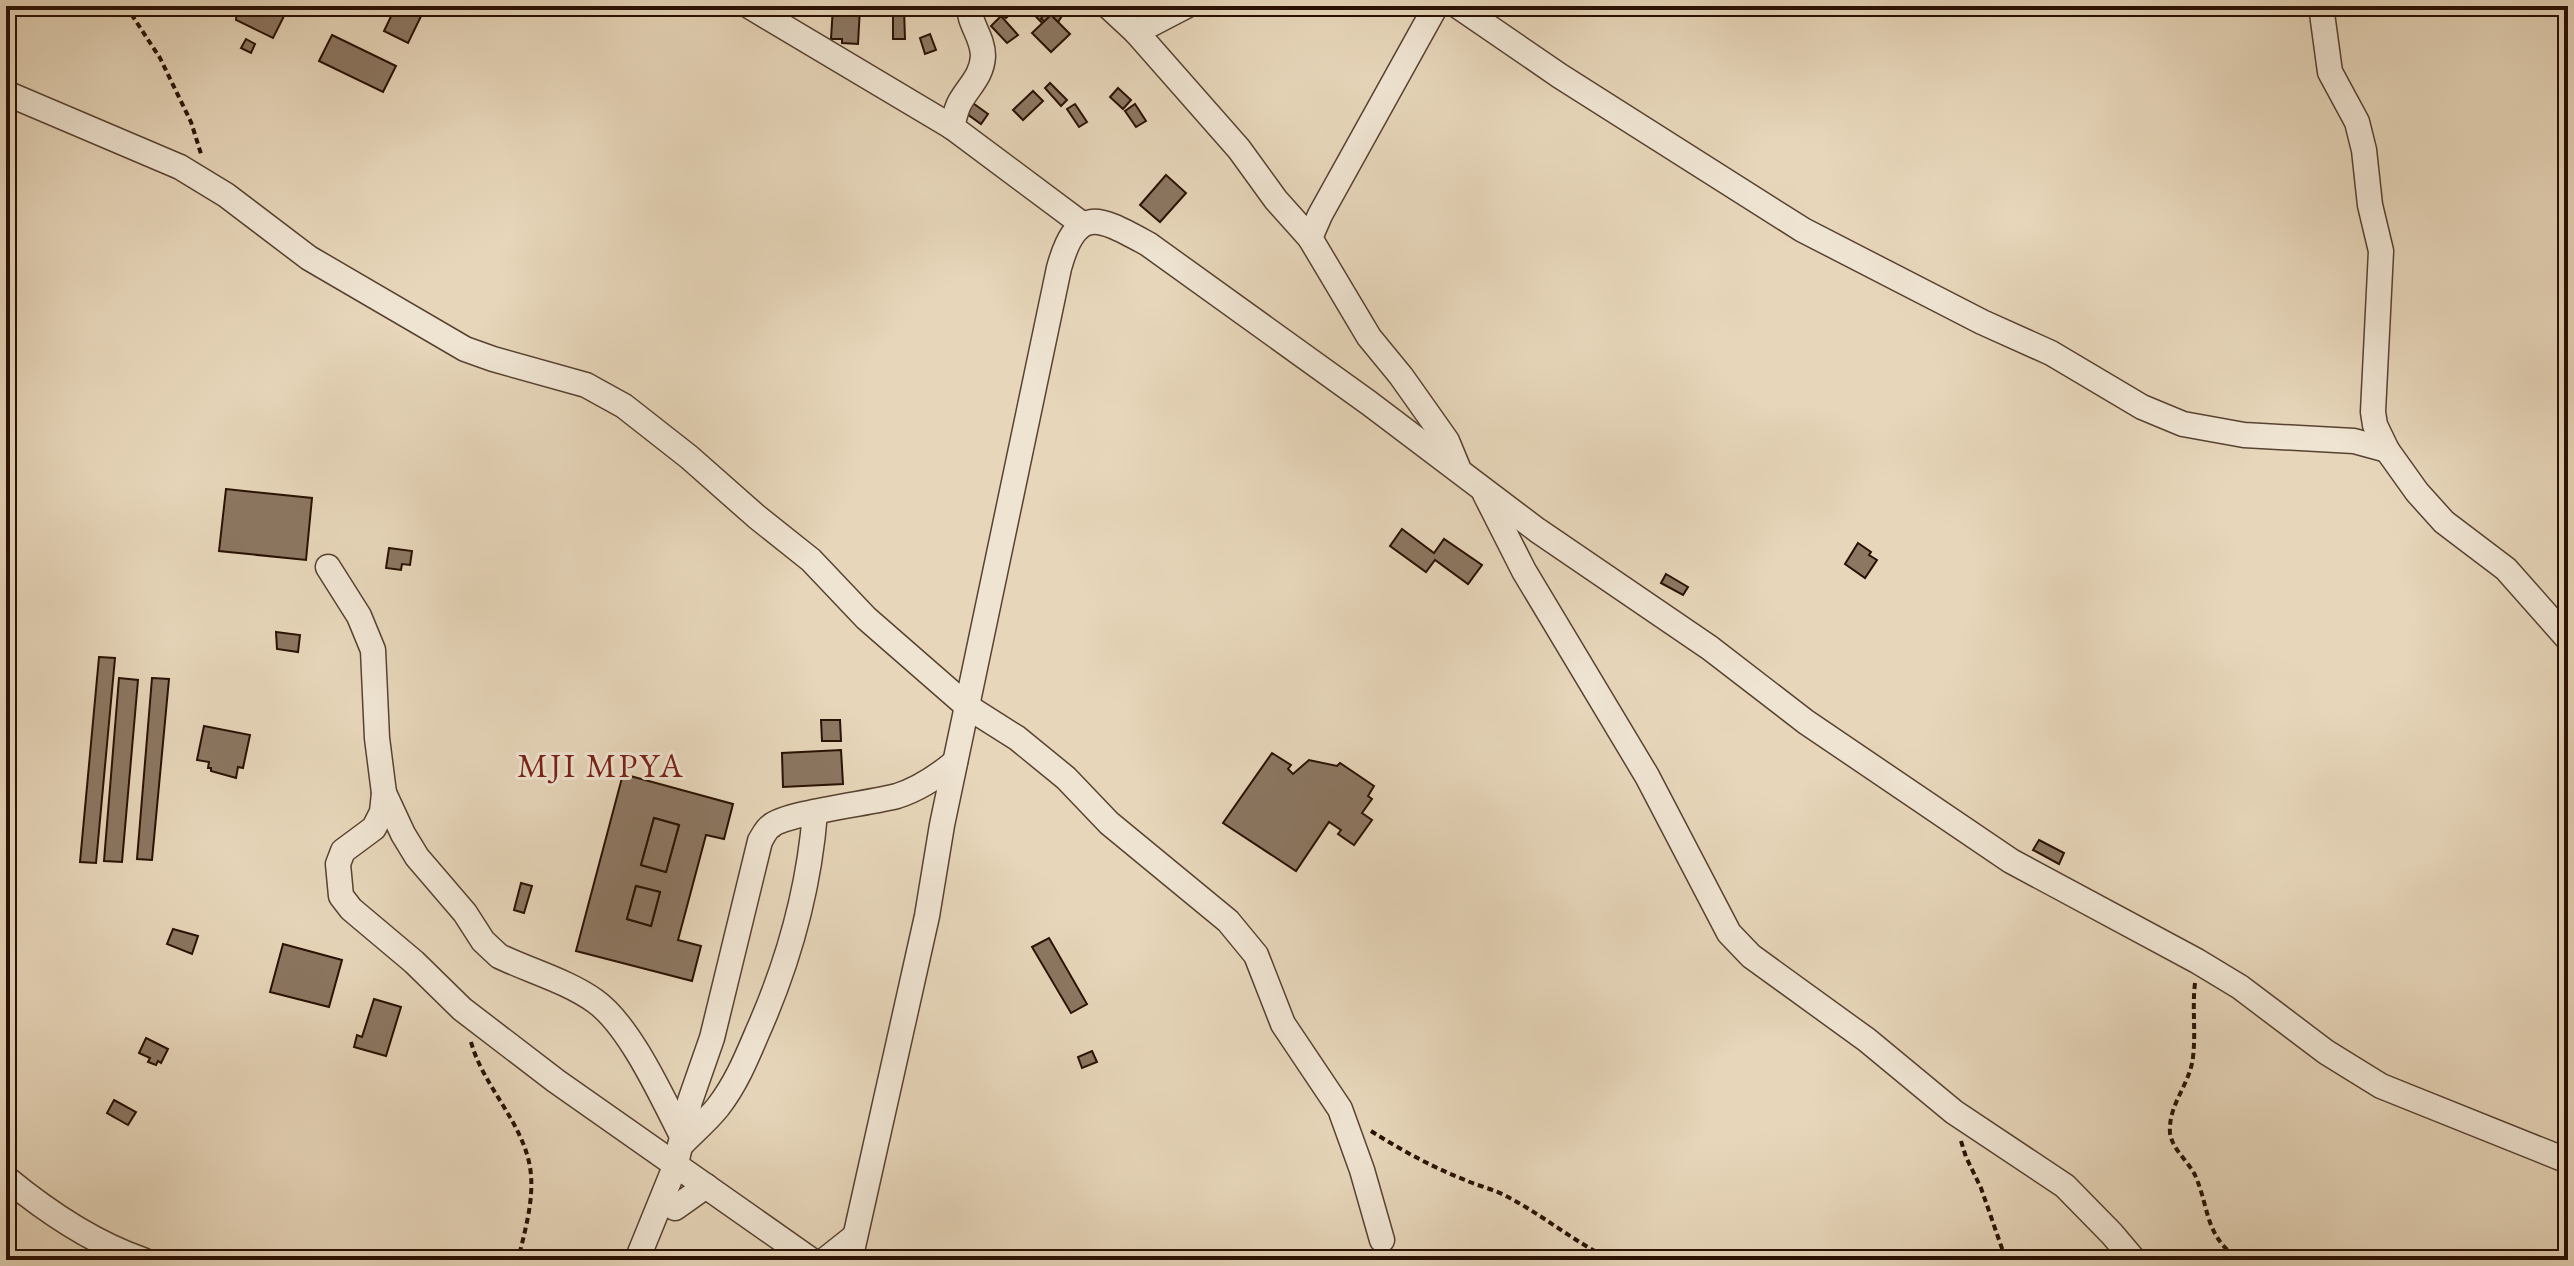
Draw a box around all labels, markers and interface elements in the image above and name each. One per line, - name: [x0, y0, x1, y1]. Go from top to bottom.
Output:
- district label: MJI MPYA: [517, 743, 685, 787]

